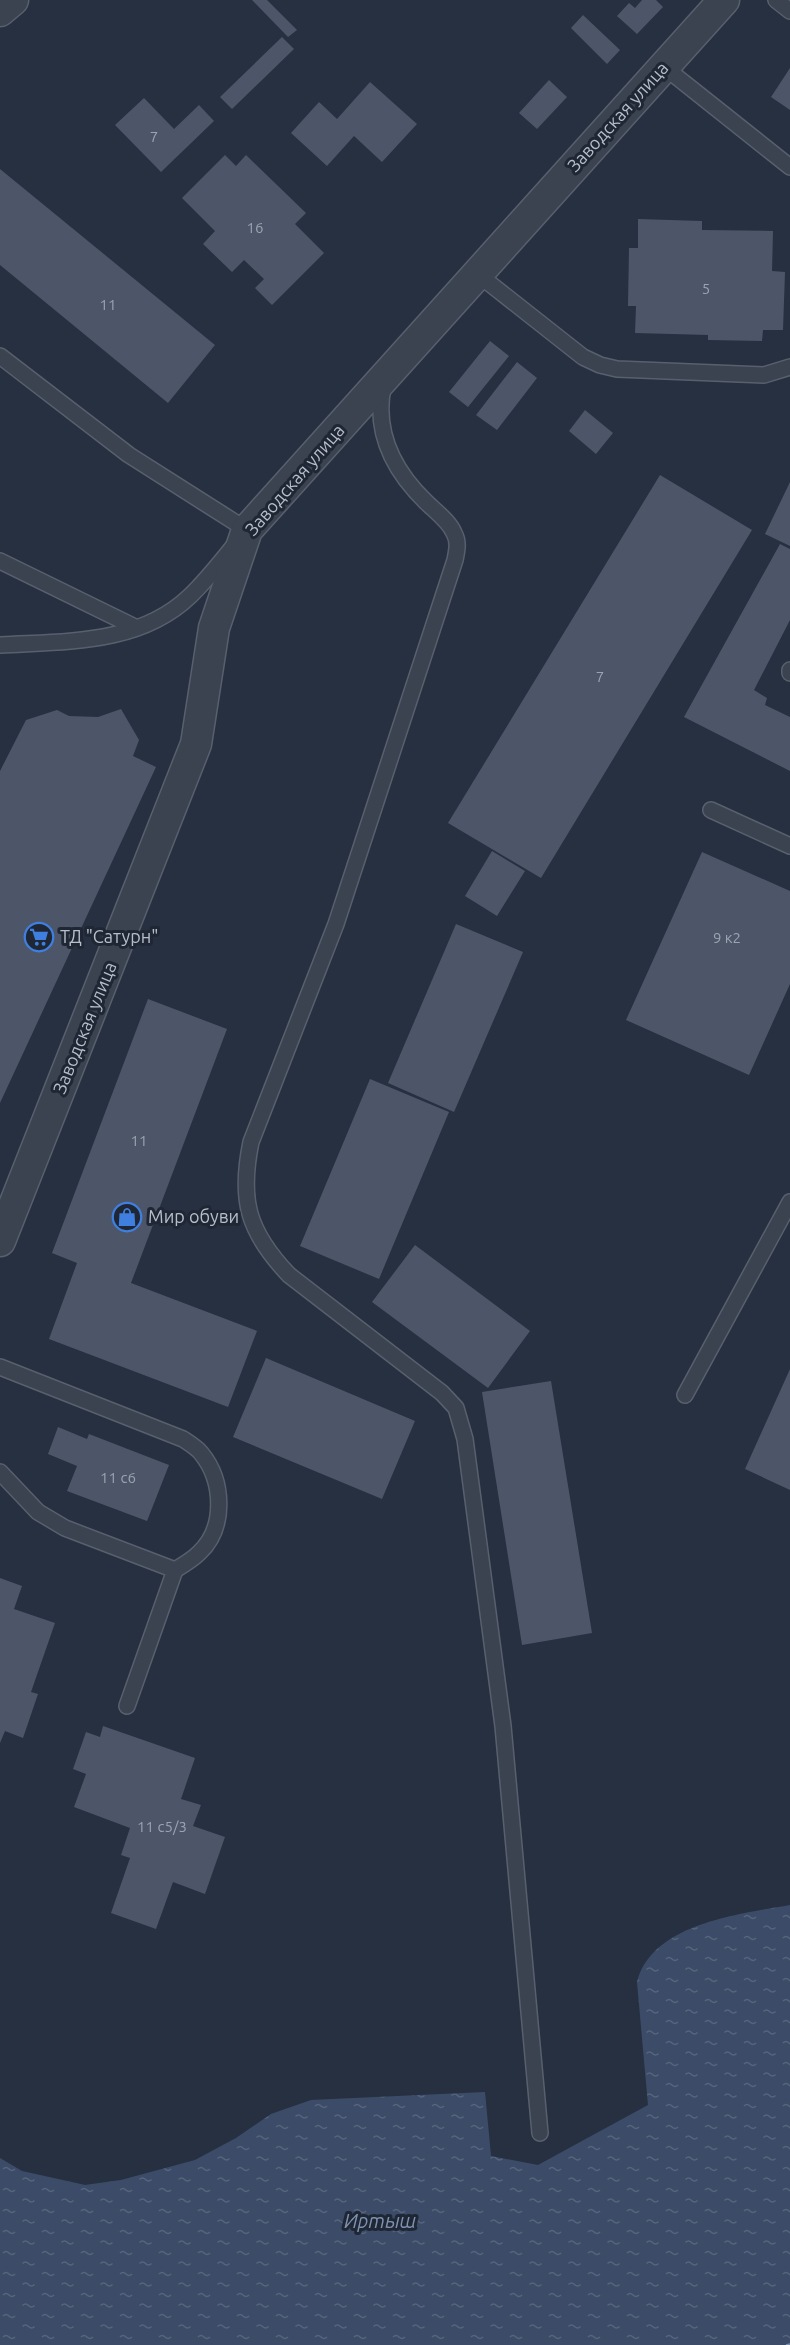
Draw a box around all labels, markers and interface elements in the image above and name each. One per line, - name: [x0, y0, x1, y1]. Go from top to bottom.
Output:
- street label: Заводская улица: [563, 58, 672, 175]
- house number: 7: [150, 128, 158, 145]
- house number: 16: [247, 219, 263, 236]
- house number: 5: [702, 280, 710, 297]
- house number: 11: [100, 296, 116, 313]
- street label: Заводская улица: [241, 420, 348, 539]
- house number: 7: [596, 668, 604, 685]
- supermarket icon: ТД "Сатурн": [23, 921, 55, 953]
- place label: ТД "Сатурн": [60, 926, 158, 946]
- house number: 9 к2: [713, 929, 741, 946]
- street label: Заводская улица: [49, 959, 120, 1096]
- house number: 11: [131, 1132, 147, 1149]
- shop icon: Мир обуви: [111, 1201, 143, 1233]
- place label: Мир обуви: [148, 1206, 239, 1226]
- house number: 11 с6: [100, 1469, 136, 1486]
- house number: 11 с5/3: [137, 1818, 187, 1835]
- water label: Иртыш: [344, 2209, 416, 2232]

